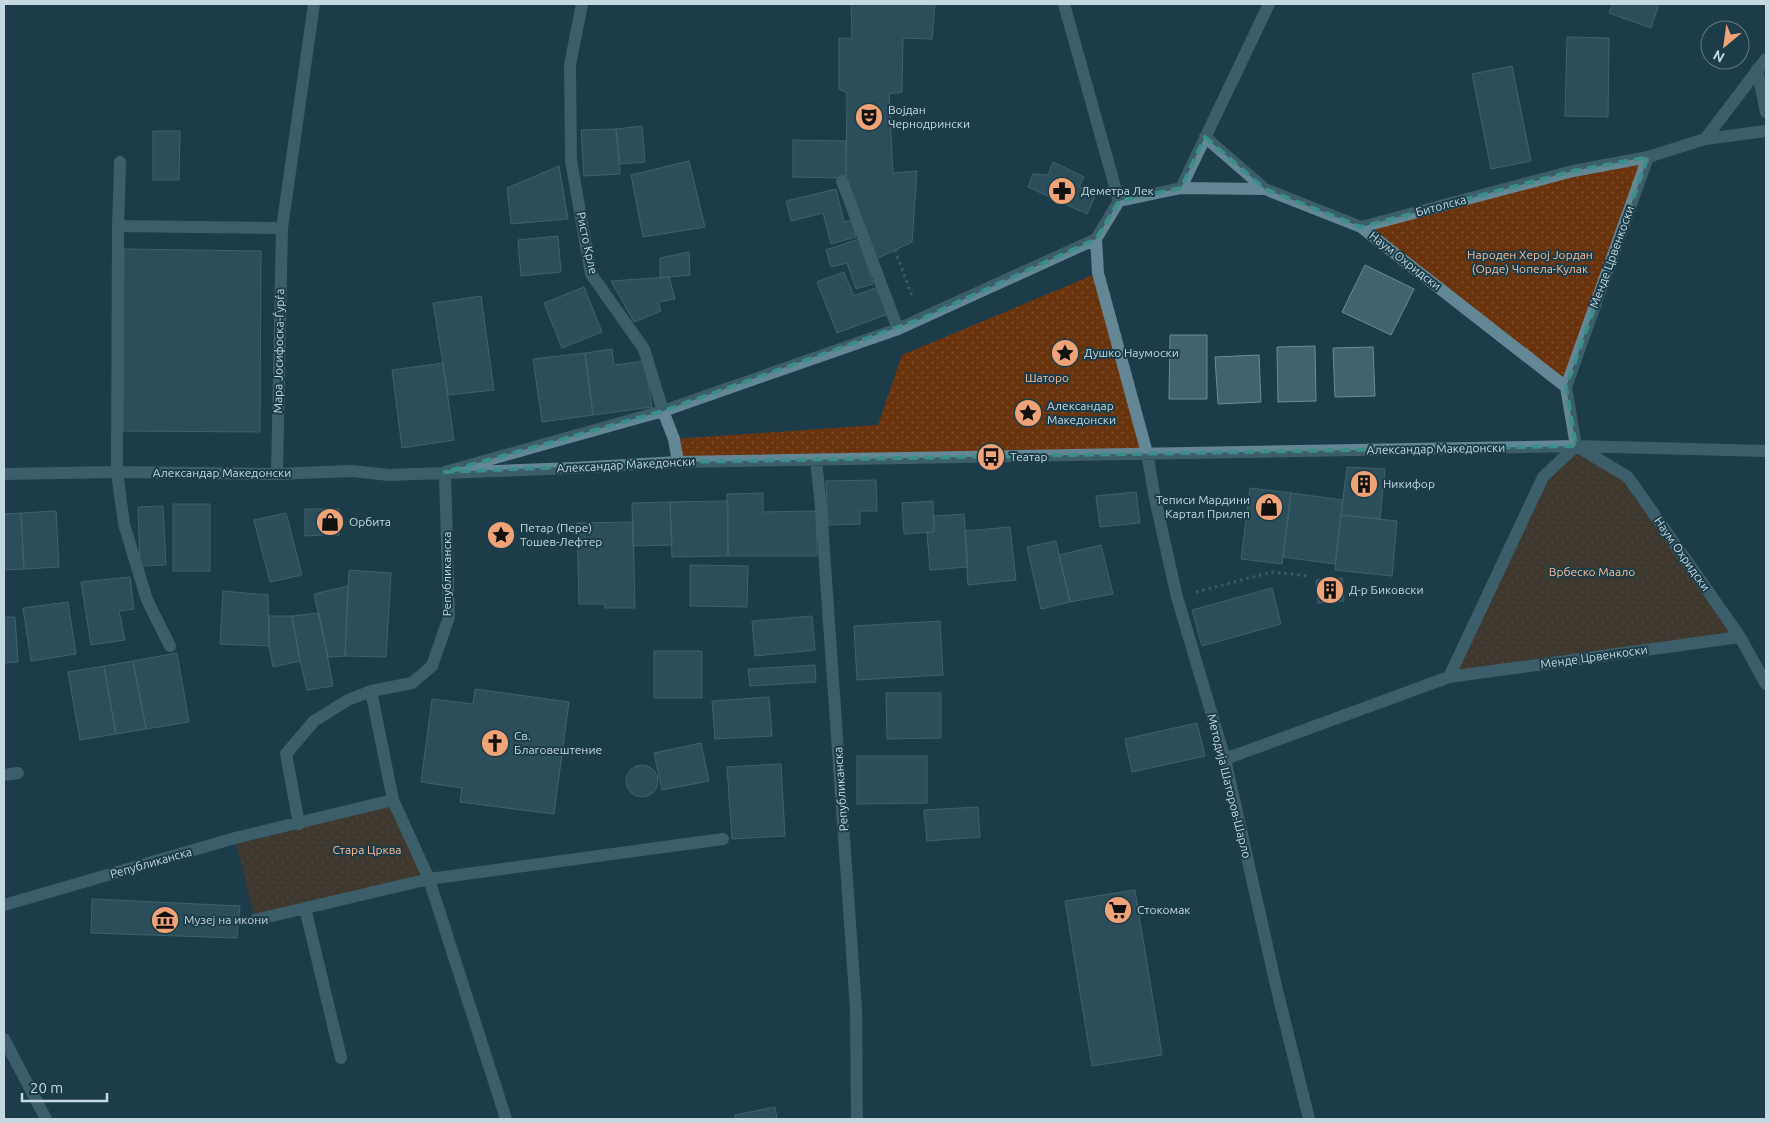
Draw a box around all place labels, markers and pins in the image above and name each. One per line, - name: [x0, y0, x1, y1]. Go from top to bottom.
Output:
- theatre icon: Војдан Чернодрински: [854, 102, 884, 132]
- place label: Војдан Чернодрински: [888, 103, 970, 130]
- pharmacy icon: Деметра Лек: [1047, 176, 1077, 206]
- place label: Деметра Лек: [1081, 184, 1154, 197]
- place icon: Душко Наумоски: [1050, 338, 1080, 368]
- place label: Душко Наумоски: [1084, 346, 1179, 359]
- place icon: Александар Македонски: [1013, 398, 1043, 428]
- place label: Александар Македонски: [1047, 399, 1116, 426]
- bus stop icon: Театар: [976, 442, 1006, 472]
- place label: Театар: [1010, 450, 1047, 463]
- building icon: Никифор: [1349, 469, 1379, 499]
- place label: Никифор: [1383, 477, 1435, 490]
- shop icon: Теписи Мардини Картал Прилеп: [1254, 492, 1284, 522]
- place label: Теписи Мардини Картал Прилеп: [1156, 493, 1250, 520]
- shop icon: Орбита: [315, 507, 345, 537]
- place label: Орбита: [349, 515, 391, 528]
- place icon: Петар (Пере) Тошев-Лефтер: [486, 520, 516, 550]
- place label: Петар (Пере) Тошев-Лефтер: [520, 521, 602, 548]
- building icon: Д-р Биковски: [1315, 575, 1345, 605]
- place label: Д-р Биковски: [1349, 583, 1424, 596]
- church icon: Св. Благовештение: [480, 728, 510, 758]
- place label: Св. Благовештение: [514, 729, 602, 756]
- supermarket icon: Стокомак: [1103, 895, 1133, 925]
- place label: Стокомак: [1137, 903, 1191, 916]
- museum icon: Музеј на икони: [150, 905, 180, 935]
- place label: Музеј на икони: [184, 913, 268, 926]

